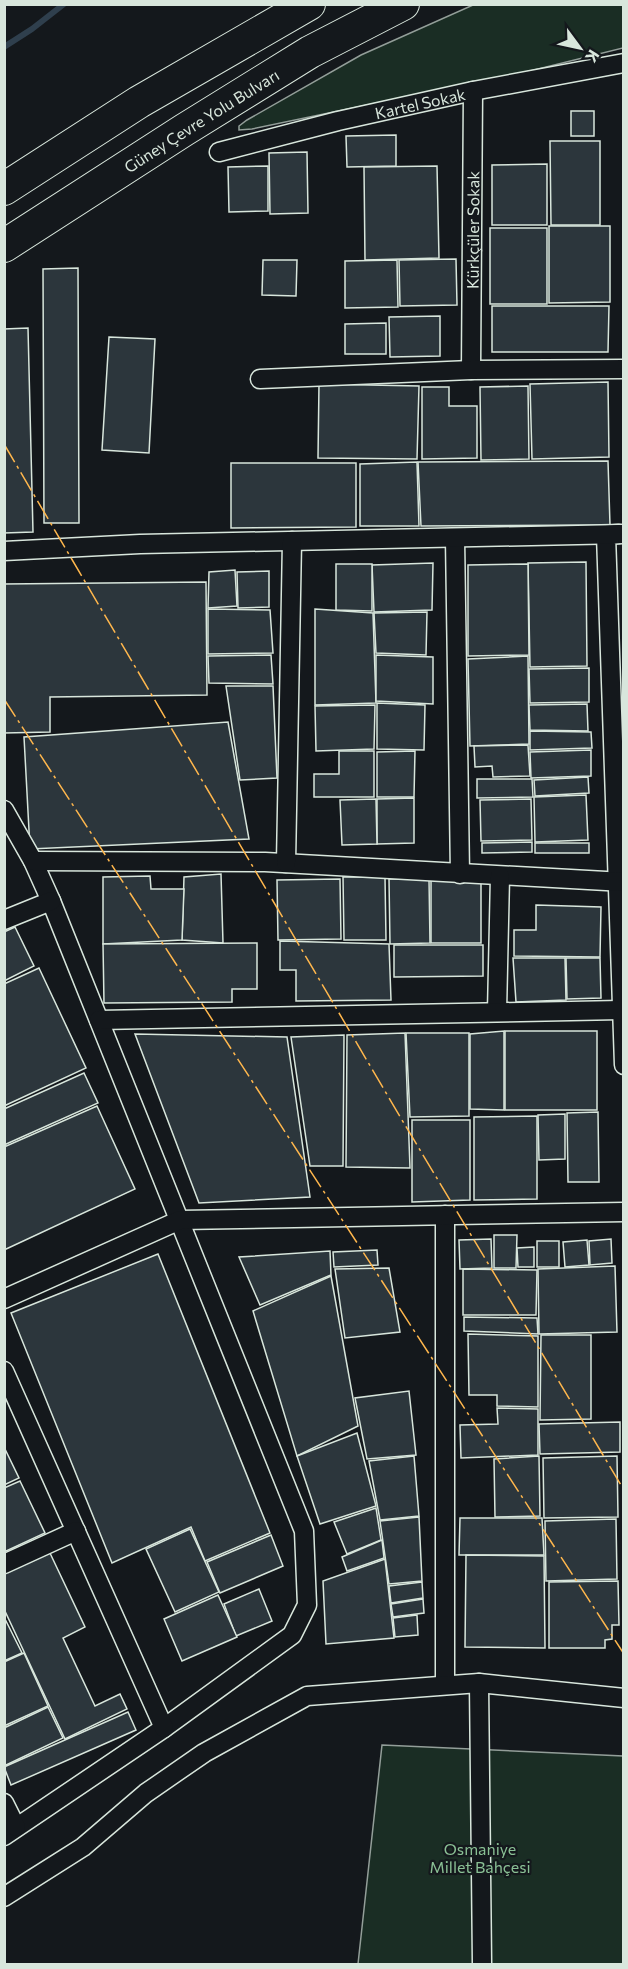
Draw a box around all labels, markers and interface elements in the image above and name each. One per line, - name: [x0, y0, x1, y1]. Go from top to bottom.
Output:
- north arrow: [550, 18, 610, 78]
- text: K: [582, 47, 604, 66]
- street label: Güney Çevre Yolu Bulvarı: [120, 64, 282, 176]
- street label: Kartel Sokak: [373, 83, 467, 122]
- street label: Kürkçüler Sokak: [462, 171, 482, 289]
- park label: Osmaniye Millet Bahçesi: [429, 1839, 531, 1876]

